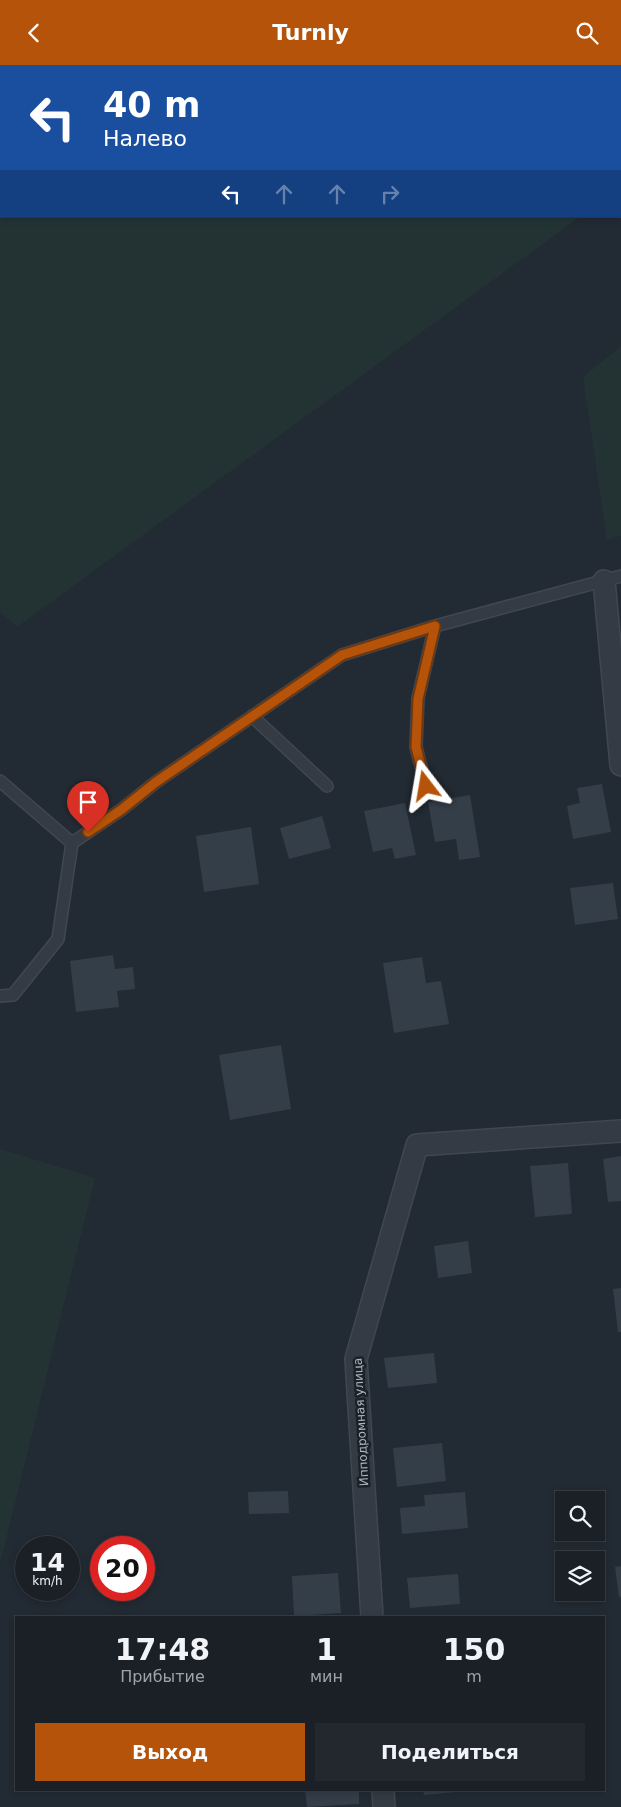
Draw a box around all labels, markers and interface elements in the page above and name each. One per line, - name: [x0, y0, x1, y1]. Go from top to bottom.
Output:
- icon: back: [20, 19, 48, 47]
- icon: search: [573, 19, 601, 47]
- text: Turnly: [272, 20, 349, 45]
- icon: left: [20, 85, 85, 150]
- text: 40 m: [103, 85, 200, 125]
- text: Налево: [103, 126, 187, 151]
- icon: left: [217, 180, 245, 208]
- icon: ahead: [270, 180, 298, 208]
- icon: ahead: [323, 180, 351, 208]
- icon: right: [376, 180, 404, 208]
- position arrow: [399, 759, 451, 811]
- pin: [67, 781, 109, 832]
- icon: arrive: [74, 788, 102, 816]
- street label: Ипподромная улица: [351, 1357, 371, 1487]
- map controls: [555, 1491, 605, 1601]
- button: search: [555, 1491, 605, 1541]
- speed limit sign: 20: [90, 1536, 155, 1601]
- text: 14: [30, 1548, 65, 1577]
- button: layers: [555, 1551, 605, 1601]
- text: km/h: [32, 1574, 63, 1588]
- text: 17:48: [115, 1632, 210, 1667]
- text: 1: [316, 1632, 337, 1667]
- text: 150: [443, 1632, 505, 1667]
- text: Прибытие: [120, 1667, 205, 1686]
- text: мин: [310, 1667, 343, 1686]
- text: m: [466, 1667, 482, 1686]
- button: Выход: [35, 1723, 305, 1781]
- button: Поделиться: [315, 1723, 585, 1781]

